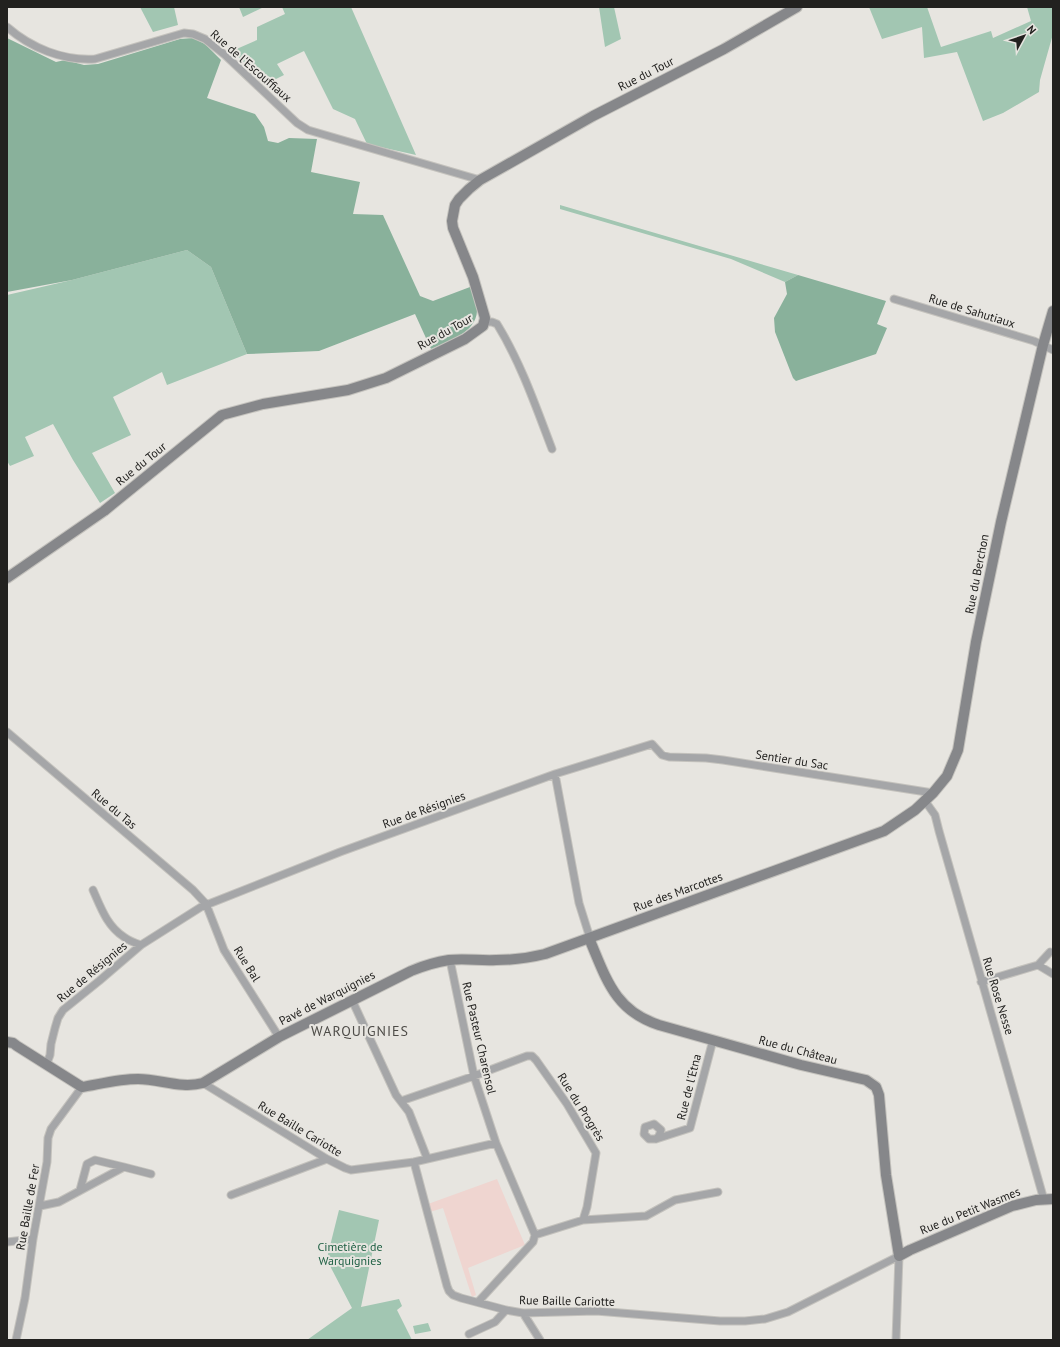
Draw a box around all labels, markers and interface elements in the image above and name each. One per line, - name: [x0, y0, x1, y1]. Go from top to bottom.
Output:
- north arrow: [1004, 16, 1044, 56]
- text: N: [1024, 22, 1039, 37]
- street label: Rue de l'Escouffiaux: [208, 26, 295, 105]
- street label: Rue du Tour: [615, 53, 676, 94]
- street label: Rue de Sahutiaux: [927, 290, 1017, 331]
- street label: Rue du Tour: [415, 310, 475, 353]
- street label: Rue du Tour: [112, 439, 169, 489]
- street label: Rue du Berchon: [961, 533, 992, 615]
- street label: Sentier du Sac: [755, 746, 830, 773]
- street label: Rue du Tas: [88, 785, 140, 832]
- street label: Rue de Résignies: [380, 788, 467, 831]
- street label: Rue des Marcottes: [631, 868, 724, 915]
- street label: Rue de Résignies: [54, 938, 130, 1005]
- street label: Rue Bal: [231, 943, 264, 985]
- street label: Rue Rose Nesse: [980, 955, 1017, 1037]
- street label: Pavé de Warquignies: [276, 967, 377, 1028]
- street label: Rue Pasteur Charensol: [459, 980, 500, 1096]
- district label: WARQUIGNIES: [311, 1022, 409, 1040]
- street label: Rue du Château: [757, 1032, 839, 1067]
- street label: Rue de l'Etna: [673, 1052, 704, 1122]
- street label: Rue du Progrès: [555, 1070, 608, 1144]
- street label: Rue Baille Cariotte: [255, 1097, 345, 1160]
- street label: Rue Baille de Fer: [13, 1163, 42, 1251]
- street label: Rue du Petit Wasmes: [917, 1184, 1022, 1238]
- park label: Cimetière de Warquignies: [317, 1239, 383, 1268]
- street label: Rue Baille Cariotte: [519, 1292, 615, 1309]

